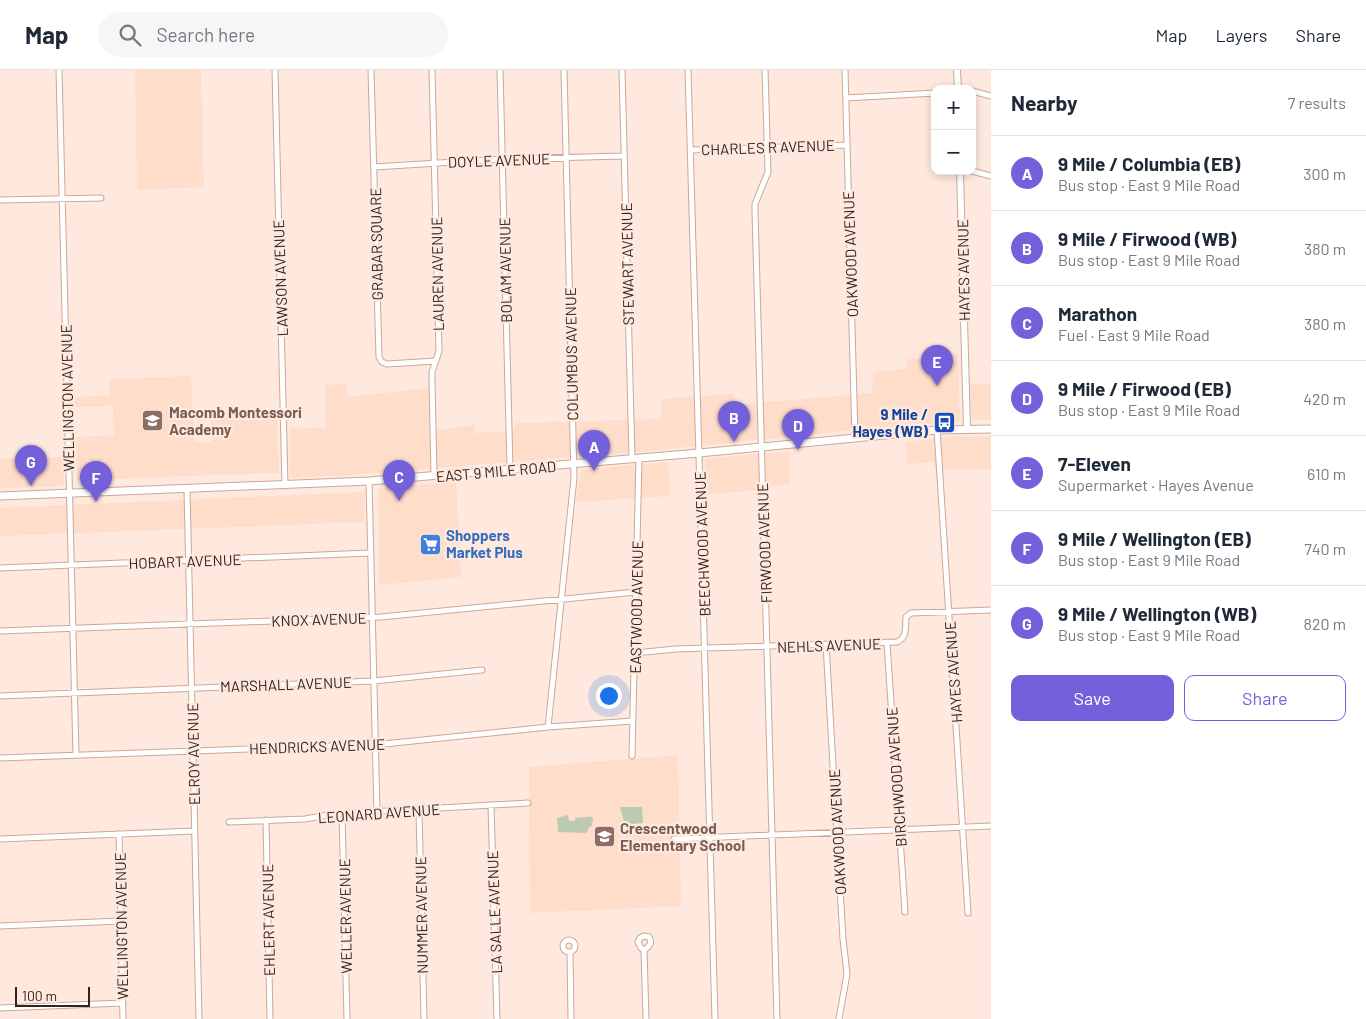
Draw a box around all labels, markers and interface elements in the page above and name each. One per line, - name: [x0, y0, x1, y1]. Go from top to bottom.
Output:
- search box: [98, 12, 448, 57]
- text: Map: [25, 20, 68, 49]
- icon: search: [116, 21, 144, 49]
- text: Search here: [156, 23, 255, 46]
- text: Map: [1155, 24, 1187, 46]
- text: Layers: [1215, 24, 1268, 46]
- text: Share: [1296, 24, 1341, 46]
- map controls: [931, 85, 976, 175]
- button: +: [931, 85, 976, 130]
- text: Nearby: [1011, 90, 1077, 115]
- text: 7 results: [1288, 93, 1346, 112]
- button: −: [931, 130, 976, 175]
- street label: CHARLES R AVENUE: [701, 136, 835, 158]
- street label: DOYLE AVENUE: [447, 149, 551, 171]
- text: 9 Mile / Columbia (EB): [1058, 152, 1240, 175]
- text: A: [1022, 164, 1032, 183]
- text: 300 m: [1303, 164, 1346, 183]
- text: Bus stop · East 9 Mile Road: [1058, 175, 1240, 194]
- street label: GRABAR SQUARE: [366, 187, 386, 301]
- street label: OAKWOOD AVENUE: [839, 191, 861, 317]
- street label: STEWART AVENUE: [617, 202, 637, 326]
- street label: LAUREN AVENUE: [427, 217, 447, 331]
- street label: BOLAM AVENUE: [495, 217, 515, 323]
- street label: LAWSON AVENUE: [269, 219, 291, 337]
- street label: HAYES AVENUE: [953, 219, 973, 321]
- text: 9 Mile / Firwood (WB): [1058, 227, 1236, 250]
- text: B: [1022, 239, 1032, 258]
- text: 380 m: [1304, 239, 1346, 258]
- text: Bus stop · East 9 Mile Road: [1058, 250, 1240, 269]
- street label: COLUMBUS AVENUE: [561, 287, 581, 421]
- text: Marathon: [1058, 302, 1137, 325]
- text: C: [1022, 314, 1032, 333]
- text: 380 m: [1304, 314, 1346, 333]
- street label: WELLINGTON AVENUE: [57, 324, 77, 472]
- text: Fuel · East 9 Mile Road: [1058, 325, 1210, 344]
- pin: E: [921, 345, 953, 386]
- text: 9 Mile / Firwood (EB): [1058, 377, 1231, 400]
- text: D: [1022, 389, 1032, 408]
- text: 420 m: [1303, 389, 1346, 408]
- text: Bus stop · East 9 Mile Road: [1058, 400, 1240, 419]
- pin: B: [718, 401, 750, 442]
- place label: Macomb Montessori Academy: [169, 403, 302, 438]
- place label: 9 Mile / Hayes (WB): [852, 405, 929, 440]
- school or university icon: Macomb Montessori Academy: [141, 409, 165, 433]
- pin: D: [782, 409, 814, 450]
- bus stop icon: 9 Mile / Hayes (WB): [932, 411, 956, 435]
- pin: A: [578, 430, 610, 471]
- pin: G: [15, 445, 47, 486]
- text: 7-Eleven: [1058, 452, 1131, 475]
- street label: EAST 9 MILE ROAD: [435, 457, 557, 485]
- pin: C: [383, 460, 415, 501]
- pin: F: [80, 461, 112, 502]
- text: E: [1022, 464, 1032, 483]
- text: 610 m: [1307, 464, 1346, 483]
- street label: BEECHWOOD AVENUE: [690, 471, 714, 617]
- text: Supermarket · Hayes Avenue: [1058, 475, 1254, 494]
- street label: FIRWOOD AVENUE: [753, 483, 775, 603]
- place label: Shoppers Market Plus: [446, 526, 523, 561]
- text: 9 Mile / Wellington (EB): [1058, 527, 1251, 550]
- supermarket icon: Shoppers Market Plus: [418, 532, 442, 556]
- text: F: [1023, 539, 1031, 558]
- text: 740 m: [1304, 539, 1346, 558]
- street label: EASTWOOD AVENUE: [626, 540, 646, 674]
- street label: HOBART AVENUE: [128, 550, 242, 572]
- text: Bus stop · East 9 Mile Road: [1058, 550, 1240, 569]
- text: 9 Mile / Wellington (WB): [1058, 602, 1256, 625]
- street label: KNOX AVENUE: [271, 608, 367, 630]
- text: G: [1022, 614, 1032, 633]
- text: 820 m: [1304, 614, 1346, 633]
- street label: HAYES AVENUE: [940, 620, 966, 724]
- text: Bus stop · East 9 Mile Road: [1058, 625, 1240, 644]
- street label: NEHLS AVENUE: [777, 634, 881, 656]
- street label: MARSHALL AVENUE: [220, 673, 352, 695]
- button: Save: [1011, 675, 1174, 721]
- button: Share: [1184, 675, 1346, 721]
- your location: [596, 683, 622, 709]
- street label: ELROY AVENUE: [183, 703, 203, 805]
- street label: BIRCHWOOD AVENUE: [882, 706, 910, 848]
- street label: HENDRICKS AVENUE: [249, 735, 385, 757]
- street label: OAKWOOD AVENUE: [825, 768, 849, 896]
- street label: LEONARD AVENUE: [317, 800, 441, 826]
- place label: Crescentwood Elementary School: [620, 819, 745, 854]
- school or university icon: Crescentwood Elementary School: [592, 825, 616, 849]
- street label: LA SALLE AVENUE: [483, 850, 505, 974]
- street label: WELLINGTON AVENUE: [111, 852, 131, 1000]
- street label: NUMMER AVENUE: [411, 856, 431, 974]
- street label: WELLER AVENUE: [335, 858, 355, 974]
- street label: EHLERT AVENUE: [258, 864, 278, 976]
- scale bar: [15, 984, 90, 1007]
- text: 100 m: [22, 987, 57, 1004]

